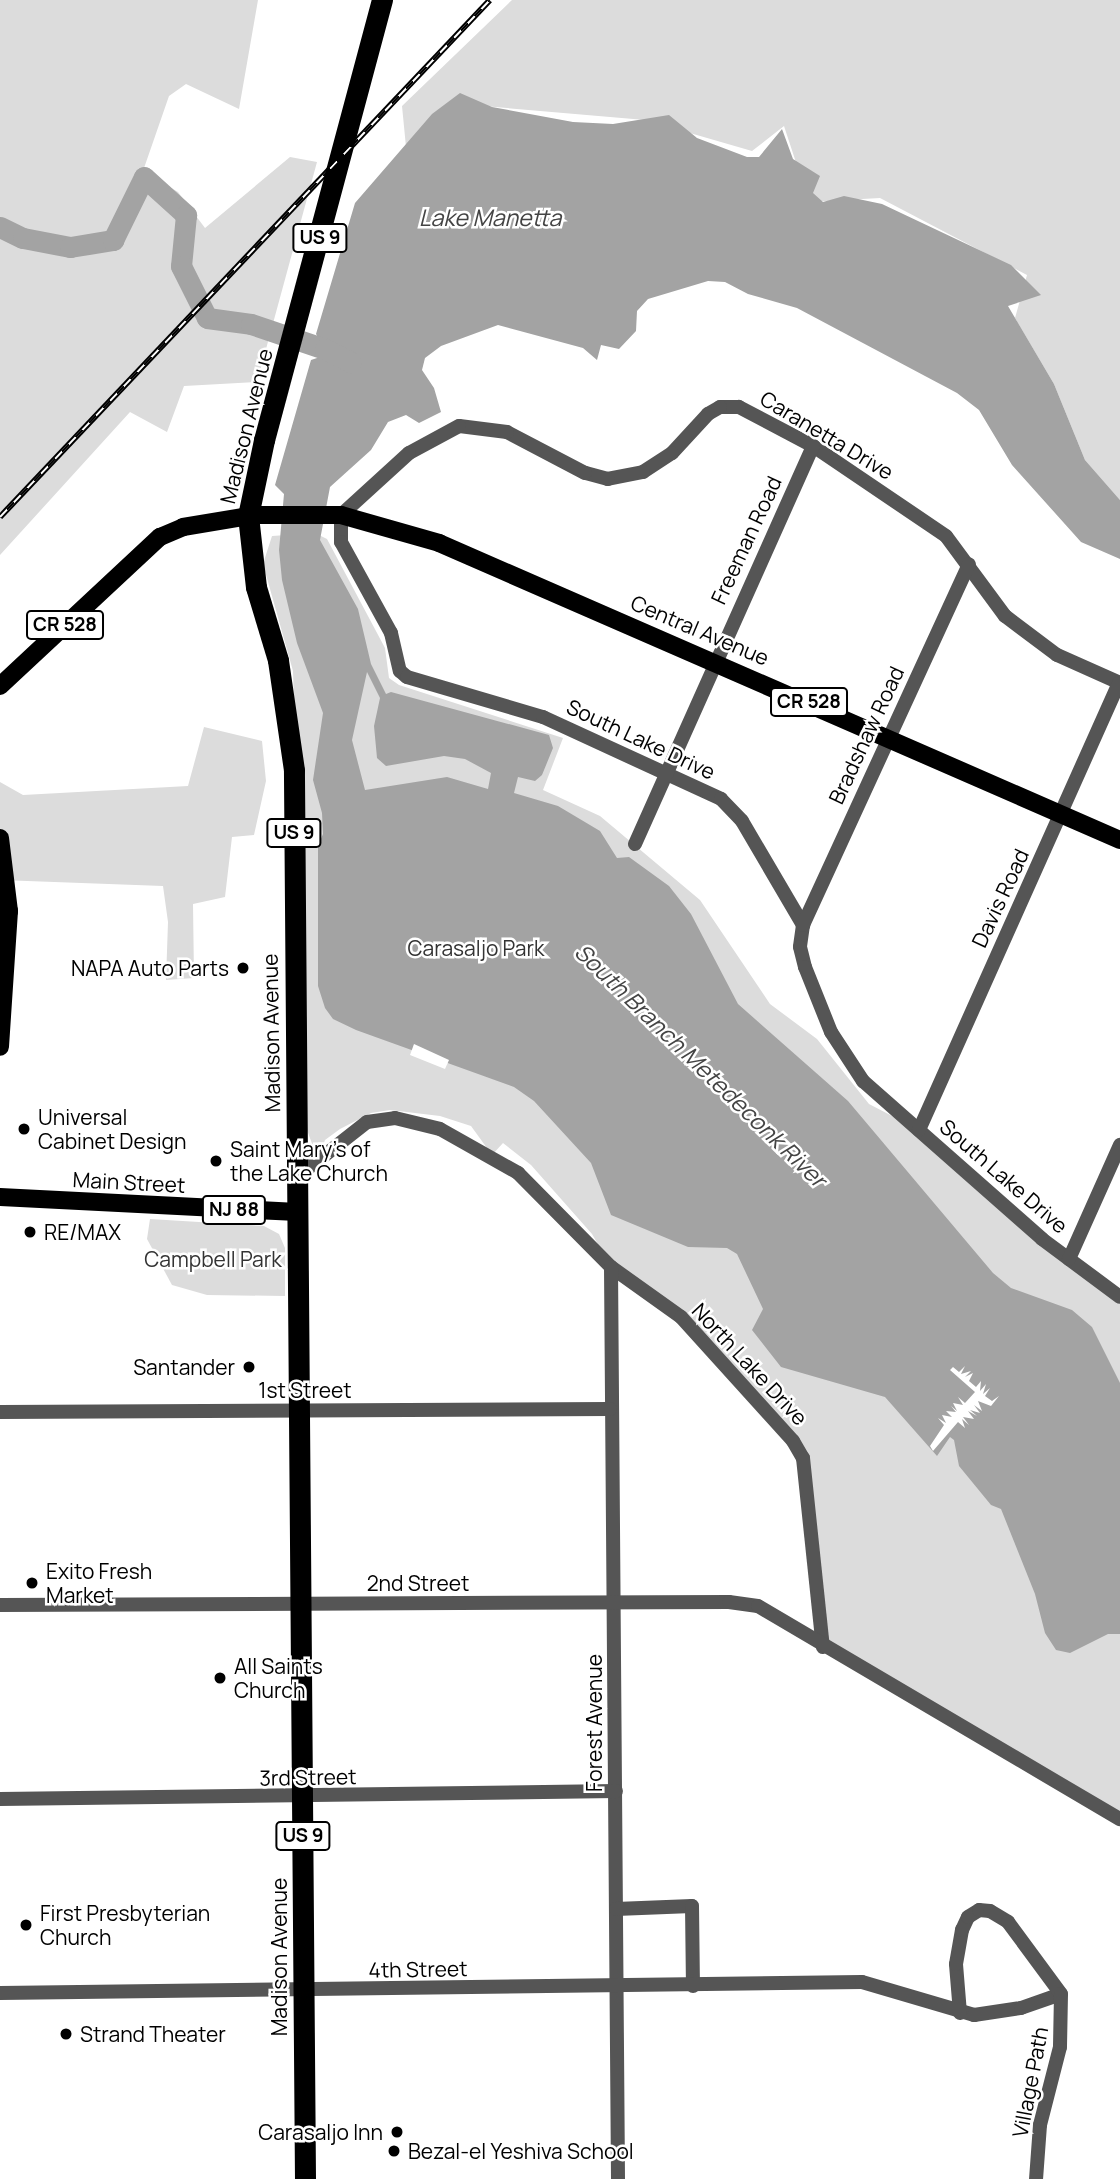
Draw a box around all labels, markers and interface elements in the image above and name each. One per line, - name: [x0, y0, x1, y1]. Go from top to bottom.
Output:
- water label: Lake Manetta: [419, 203, 561, 231]
- road number: US 9: [292, 222, 348, 254]
- street label: Madison Avenue: [215, 346, 277, 506]
- street label: Caranetta Drive: [756, 385, 898, 485]
- street label: Freeman Road: [705, 472, 787, 608]
- street label: Central Avenue: [627, 590, 773, 670]
- road number: CR 528: [25, 610, 105, 640]
- street label: Bradshaw Road: [823, 662, 909, 808]
- road number: CR 528: [769, 687, 849, 718]
- street label: South Lake Drive: [563, 694, 719, 784]
- road number: US 9: [266, 818, 322, 848]
- street label: Davis Road: [966, 845, 1034, 951]
- park label: Carasaljo Park: [408, 935, 544, 961]
- water label: South Branch Metedeconk River: [570, 937, 832, 1193]
- street label: Madison Avenue: [257, 953, 285, 1113]
- place label: NAPA Auto Parts: [71, 955, 229, 981]
- marker: NAPA Auto Parts: [235, 960, 251, 976]
- place label: Universal Cabinet Design: [38, 1104, 187, 1154]
- street label: South Lake Drive: [935, 1114, 1073, 1238]
- marker: Universal Cabinet Design: [16, 1121, 32, 1137]
- place label: Saint Mary's of the Lake Church: [230, 1136, 388, 1186]
- marker: Saint Mary's of the Lake Church: [208, 1153, 224, 1169]
- street label: Main Street: [72, 1166, 186, 1198]
- road number: NJ 88: [201, 1194, 267, 1226]
- place label: RE/MAX: [44, 1219, 121, 1245]
- marker: RE/MAX: [22, 1224, 38, 1240]
- park label: Campbell Park: [144, 1246, 282, 1272]
- street label: North Lake Drive: [687, 1298, 813, 1430]
- place label: Santander: [133, 1354, 235, 1380]
- marker: Santander: [241, 1359, 257, 1375]
- street label: 1st Street: [258, 1377, 352, 1403]
- place label: Exito Fresh Market: [46, 1558, 152, 1608]
- street label: 2nd Street: [367, 1570, 469, 1596]
- marker: Exito Fresh Market: [24, 1575, 40, 1591]
- place label: All Saints Church: [234, 1653, 323, 1703]
- street label: Forest Avenue: [581, 1654, 607, 1792]
- marker: All Saints Church: [212, 1670, 228, 1686]
- street label: 3rd Street: [259, 1764, 357, 1790]
- road number: US 9: [275, 1820, 331, 1852]
- street label: Madison Avenue: [266, 1878, 292, 2036]
- place label: First Presbyterian Church: [40, 1900, 210, 1950]
- marker: First Presbyterian Church: [18, 1917, 34, 1933]
- street label: 4th Street: [368, 1956, 468, 1982]
- place label: Strand Theater: [80, 2021, 226, 2047]
- street label: Village Path: [1007, 2024, 1053, 2140]
- marker: Strand Theater: [58, 2026, 74, 2042]
- place label: Carasaljo Inn: [258, 2119, 383, 2145]
- marker: Carasaljo Inn: [389, 2124, 405, 2140]
- place label: Bezal-el Yeshiva School: [408, 2138, 634, 2164]
- marker: Bezal-el Yeshiva School: [386, 2143, 402, 2159]

